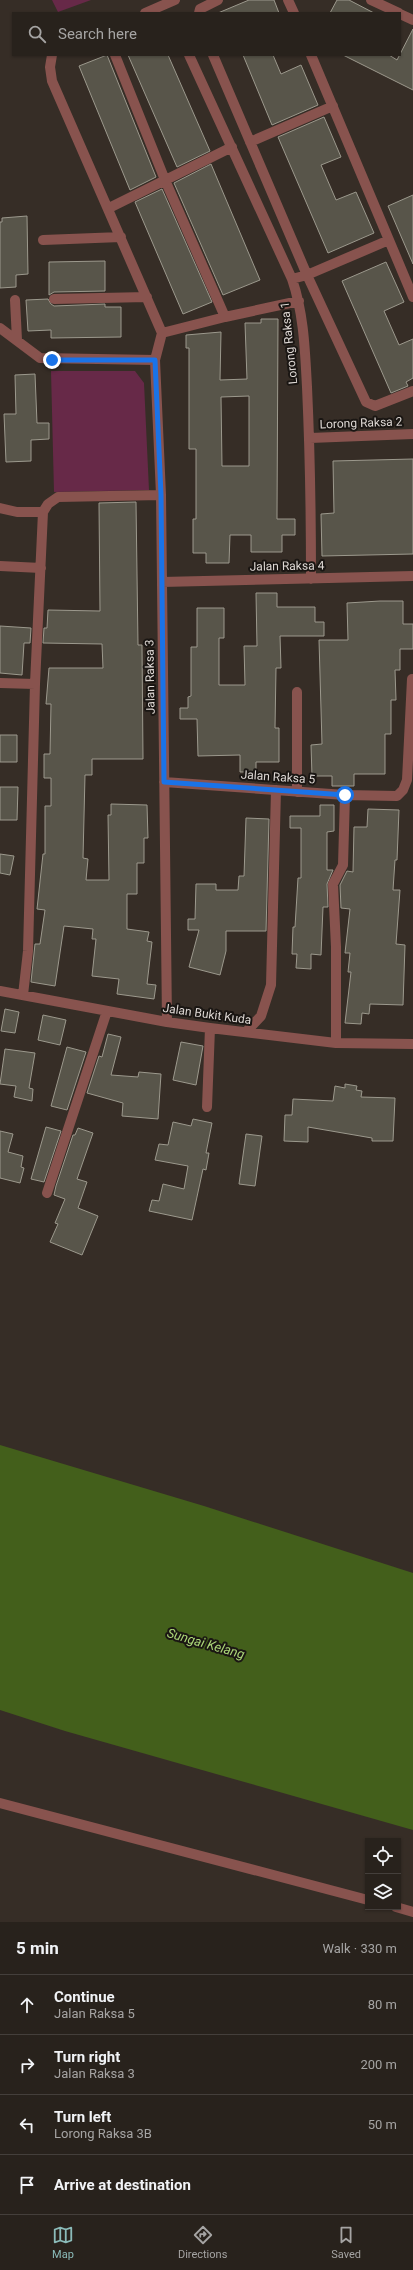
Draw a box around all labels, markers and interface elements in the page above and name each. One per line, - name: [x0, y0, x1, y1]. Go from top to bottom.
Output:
- search box: [12, 12, 401, 56]
- icon: search: [26, 23, 48, 45]
- text: Search here: [58, 25, 137, 43]
- street label: Lorong Raksa 1: [278, 301, 300, 385]
- route end: [43, 351, 61, 369]
- street label: Lorong Raksa 2: [319, 415, 403, 431]
- street label: Jalan Raksa 4: [250, 558, 325, 574]
- street label: Jalan Raksa 3: [142, 640, 158, 714]
- street label: Jalan Raksa 5: [240, 767, 316, 787]
- route start: [336, 786, 354, 804]
- street label: Jalan Bukit Kuda: [162, 1001, 252, 1027]
- water label: Sungai Kelang: [165, 1625, 246, 1662]
- map controls: [365, 1838, 401, 1910]
- button: locate: [365, 1838, 401, 1874]
- button: layers: [365, 1874, 401, 1910]
- text: 5 min: [16, 1938, 59, 1958]
- text: Walk · 330 m: [322, 1941, 397, 1956]
- text: Continue: [54, 1988, 115, 2006]
- icon: ahead: [16, 1994, 38, 2016]
- text: 80 m: [368, 1997, 397, 2012]
- text: Jalan Raksa 5: [54, 2006, 135, 2021]
- text: Turn right: [54, 2048, 120, 2066]
- icon: right: [16, 2054, 38, 2076]
- text: 200 m: [360, 2057, 397, 2072]
- text: Jalan Raksa 3: [54, 2066, 135, 2081]
- text: Turn left: [54, 2108, 111, 2126]
- icon: left: [16, 2114, 38, 2136]
- text: 50 m: [368, 2117, 397, 2132]
- text: Lorong Raksa 3B: [54, 2126, 152, 2141]
- icon: arrive: [16, 2174, 38, 2196]
- text: Arrive at destination: [54, 2176, 191, 2194]
- tab: Map: [52, 2224, 74, 2261]
- tab: Directions: [178, 2224, 227, 2261]
- tab: Saved: [331, 2224, 361, 2261]

